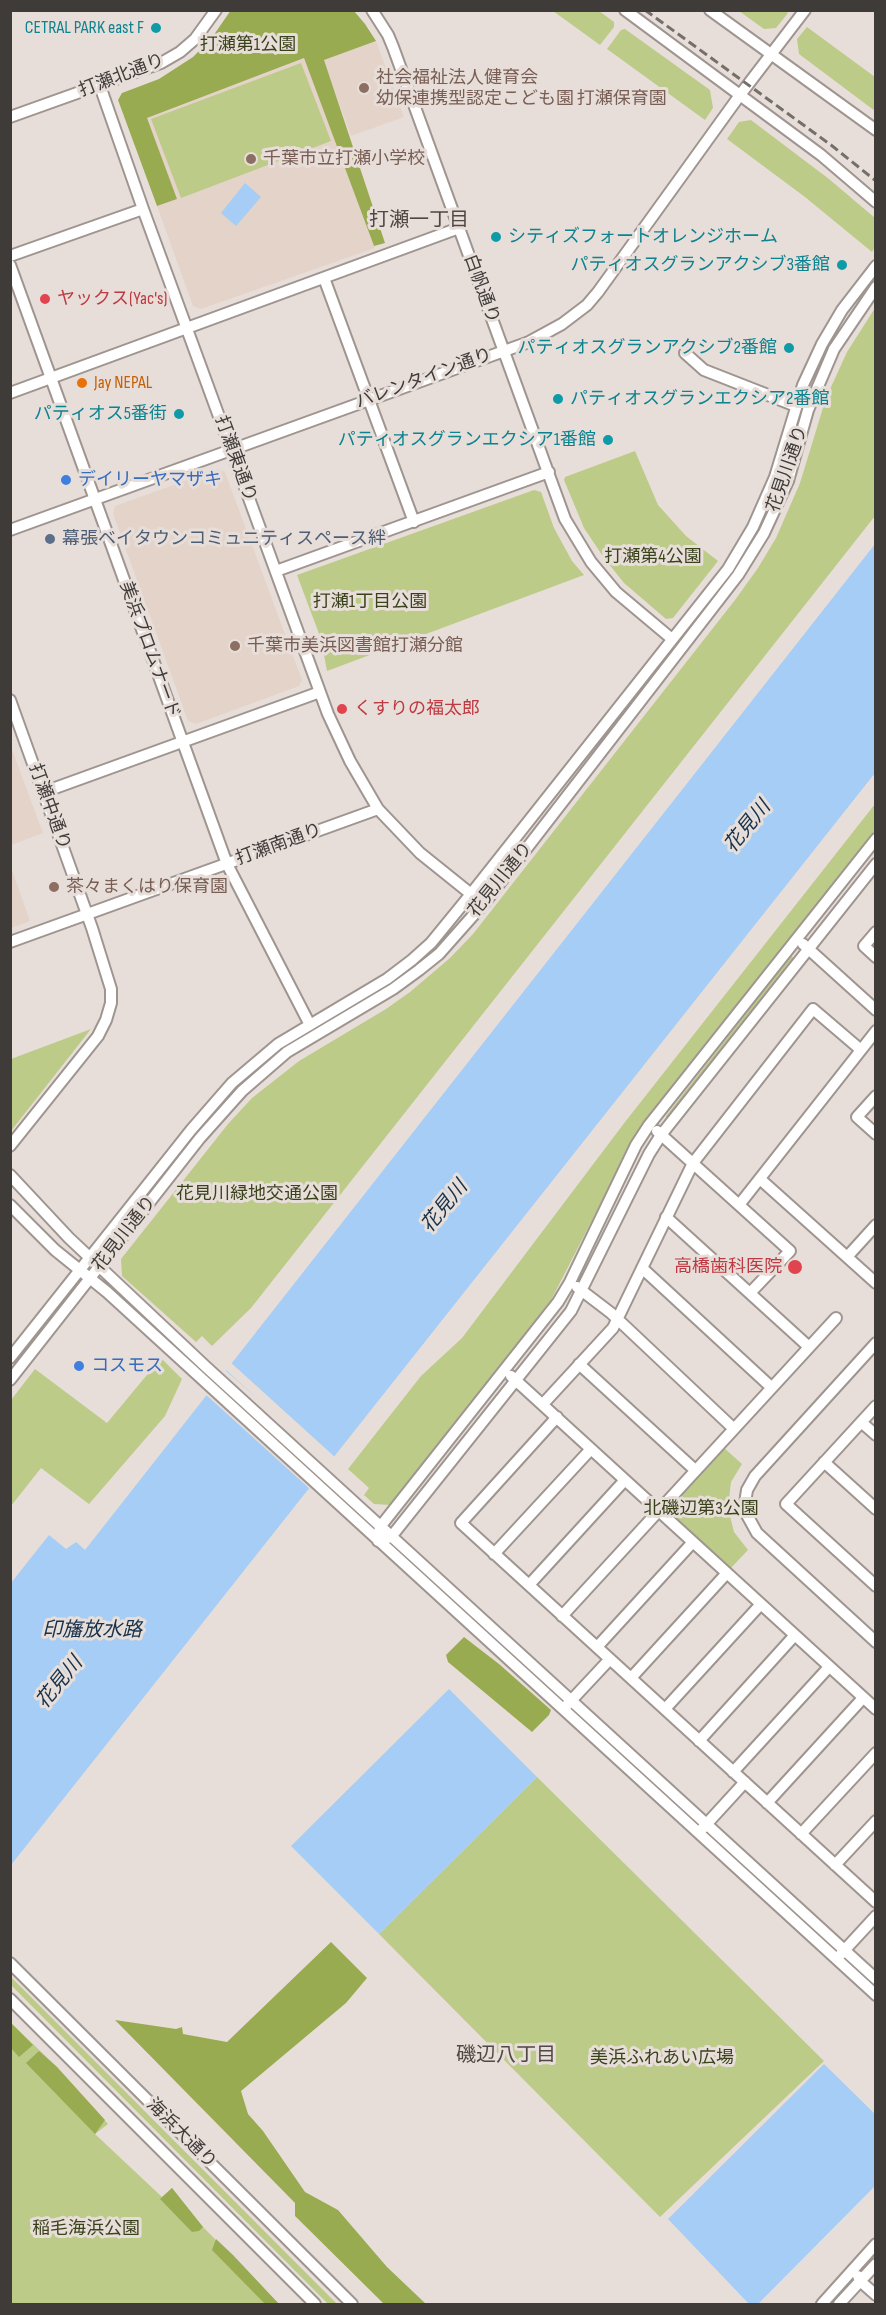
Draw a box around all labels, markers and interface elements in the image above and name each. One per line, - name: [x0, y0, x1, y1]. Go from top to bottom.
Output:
- place label: CETRAL PARK east F: [25, 17, 144, 39]
- marker: CETRAL PARK east F: [149, 21, 163, 35]
- park label: 打瀬第1公園: [200, 34, 296, 56]
- street label: 打瀬北通り: [76, 50, 168, 102]
- place label: 社会福祉法人健育会 幼保連携型認定こども園 打瀬保育園: [376, 67, 667, 110]
- marker: 社会福祉法人健育会 幼保連携型認定こども園 打瀬保育園: [357, 81, 371, 95]
- place label: 千葉市立打瀬小学校: [263, 148, 425, 170]
- marker: 千葉市立打瀬小学校: [244, 152, 258, 166]
- district label: 打瀬一丁目: [369, 209, 469, 233]
- place label: シティズフォートオレンジホーム: [508, 226, 778, 248]
- marker: シティズフォートオレンジホーム: [489, 230, 503, 244]
- street label: 白帆通り: [459, 251, 503, 327]
- place label: パティオスグランアクシブ3番館: [570, 254, 830, 276]
- marker: パティオスグランアクシブ3番館: [835, 258, 849, 272]
- place label: ヤックス(Yac's): [57, 288, 167, 310]
- marker: ヤックス(Yac's): [38, 292, 52, 306]
- place label: パティオスグランアクシブ2番館: [518, 337, 777, 359]
- marker: パティオスグランアクシブ2番館: [782, 341, 796, 355]
- street label: バレンタイン通り: [353, 344, 495, 414]
- place label: Jay NEPAL: [94, 372, 152, 394]
- marker: Jay NEPAL: [75, 376, 89, 390]
- place label: パティオスグランエクシア2番館: [570, 388, 829, 410]
- marker: パティオスグランエクシア2番館: [551, 392, 565, 406]
- place label: パティオス5番街: [34, 403, 167, 425]
- marker: パティオス5番街: [172, 407, 186, 421]
- street label: 打瀬東通り: [209, 413, 261, 505]
- street label: 花見川通り: [763, 423, 813, 515]
- place label: パティオスグランエクシア1番館: [338, 429, 596, 451]
- marker: パティオスグランエクシア1番館: [601, 433, 615, 447]
- place label: デイリーヤマザキ: [78, 469, 222, 491]
- marker: デイリーヤマザキ: [59, 473, 73, 487]
- place label: 幕張ベイタウンコミュニティスペース絆: [62, 528, 386, 550]
- marker: 幕張ベイタウンコミュニティスペース絆: [43, 532, 57, 546]
- park label: 打瀬第4公園: [604, 546, 702, 568]
- street label: 美浜プロムナード: [114, 579, 184, 721]
- park label: 打瀬1丁目公園: [313, 591, 427, 613]
- place label: 千葉市美浜図書館打瀬分館: [247, 635, 463, 657]
- marker: 千葉市美浜図書館打瀬分館: [228, 639, 242, 653]
- place label: くすりの福太郎: [354, 698, 480, 720]
- marker: くすりの福太郎: [335, 702, 349, 716]
- street label: 打瀬中通り: [23, 761, 75, 853]
- water label: 花見川: [720, 796, 776, 858]
- street label: 打瀬南通り: [233, 819, 325, 871]
- street label: 花見川通り: [464, 838, 538, 922]
- place label: 茶々まくはり保育園: [66, 876, 228, 898]
- marker: 茶々まくはり保育園: [47, 880, 61, 894]
- water label: 花見川: [417, 1176, 473, 1238]
- park label: 花見川緑地交通公園: [176, 1183, 338, 1205]
- street label: 花見川通り: [89, 1192, 161, 1276]
- place label: 高橋歯科医院: [674, 1256, 782, 1278]
- marker: 高橋歯科医院: [786, 1258, 804, 1276]
- place label: コスモス: [91, 1355, 163, 1377]
- marker: コスモス: [72, 1359, 86, 1373]
- park label: 北磯辺第3公園: [643, 1498, 759, 1520]
- water label: 印旛放水路: [42, 1619, 142, 1643]
- water label: 花見川: [32, 1652, 88, 1714]
- district label: 磯辺八丁目: [456, 2044, 556, 2068]
- park label: 美浜ふれあい広場: [590, 2047, 734, 2069]
- street label: 海浜大通り: [142, 2095, 220, 2173]
- park label: 稲毛海浜公園: [32, 2218, 140, 2240]

